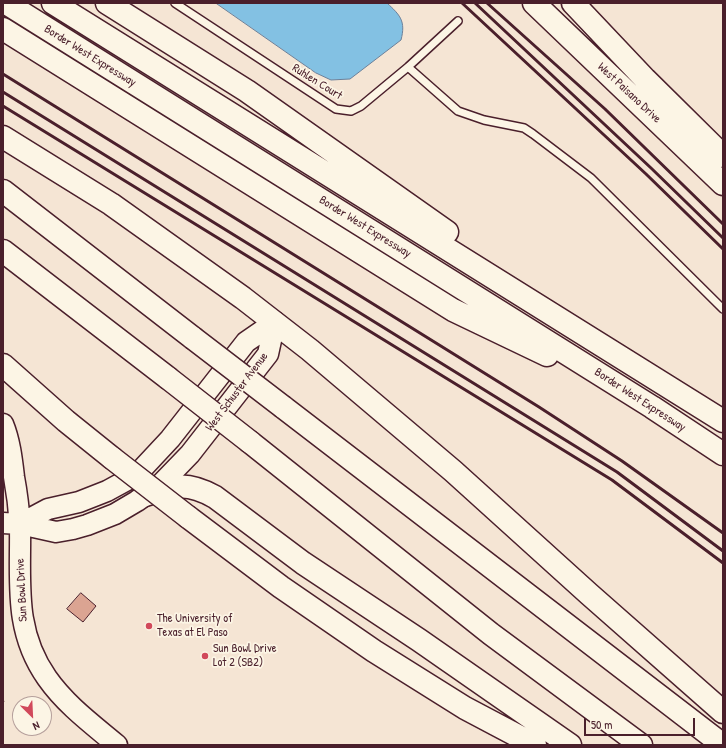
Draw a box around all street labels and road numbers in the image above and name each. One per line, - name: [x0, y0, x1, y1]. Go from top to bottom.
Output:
- street label: Border West Expressway: [41, 22, 139, 90]
- street label: West Paisano Drive: [594, 60, 664, 126]
- street label: Ruhlen Court: [289, 61, 345, 103]
- street label: Border West Expressway: [316, 193, 414, 261]
- street label: West Schuster Avenue: [203, 350, 271, 434]
- street label: Border West Expressway: [592, 365, 688, 435]
- street label: Sun Bowl Drive: [13, 558, 31, 622]

